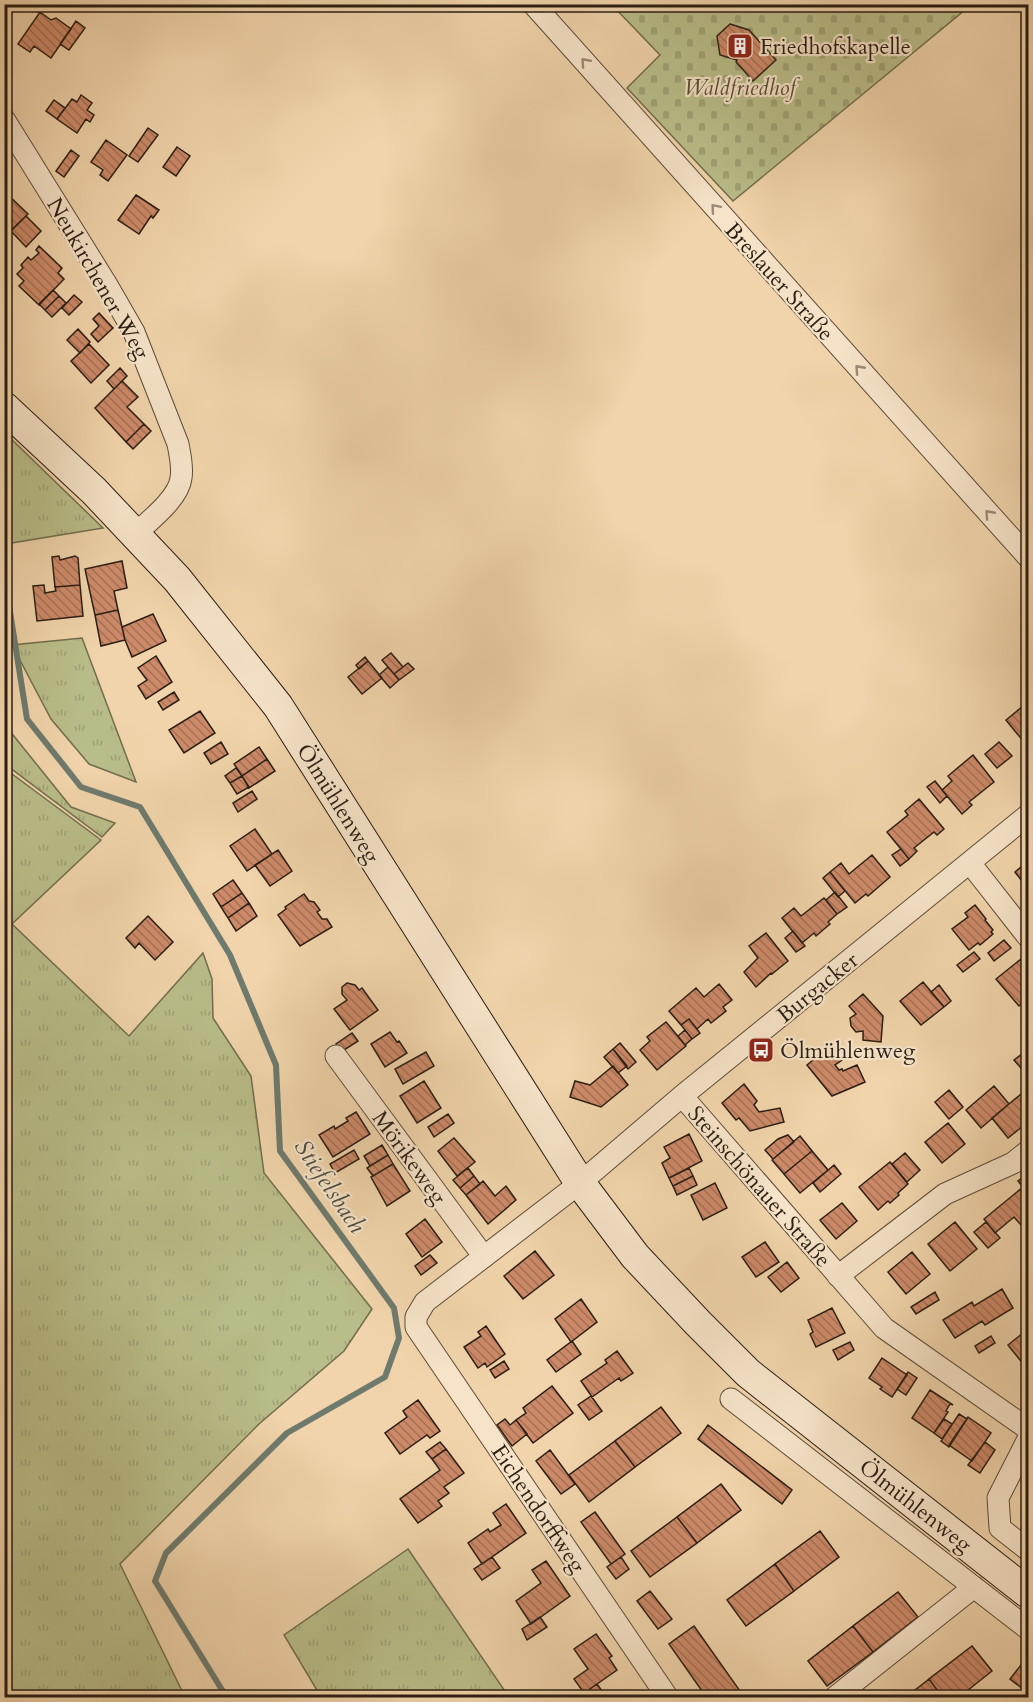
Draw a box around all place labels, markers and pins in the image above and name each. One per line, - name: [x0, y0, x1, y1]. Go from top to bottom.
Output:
- building icon: Friedhofskapelle: [725, 31, 755, 61]
- place label: Friedhofskapelle: [760, 32, 911, 62]
- bus stop icon: Ölmühlenweg: [746, 1035, 776, 1065]
- place label: Ölmühlenweg: [780, 1036, 916, 1066]

